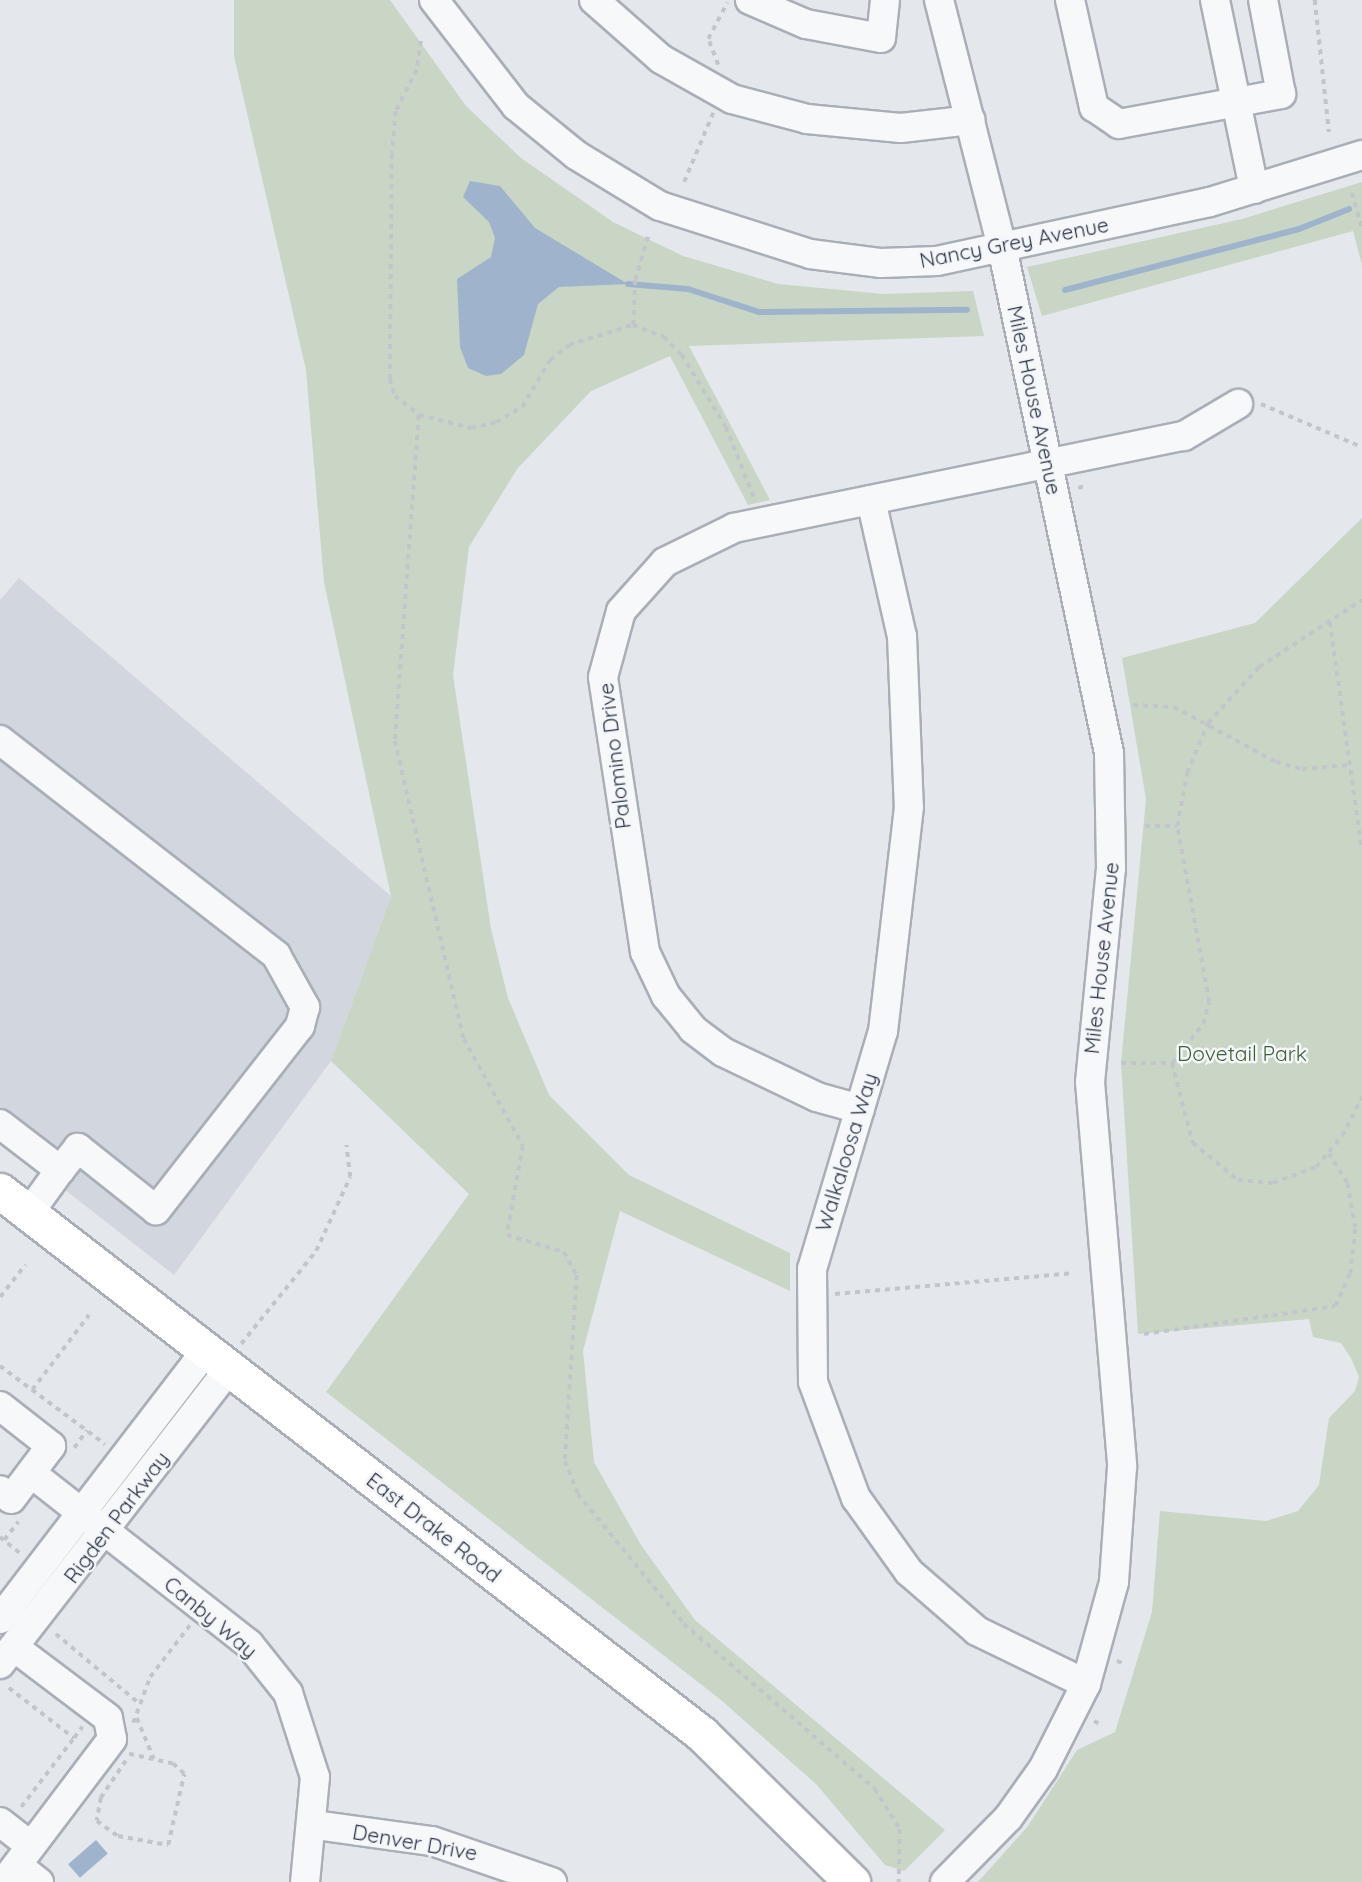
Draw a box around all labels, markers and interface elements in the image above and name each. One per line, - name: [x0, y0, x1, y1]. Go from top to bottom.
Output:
- street label: Nancy Grey Avenue: [917, 211, 1111, 273]
- street label: Miles House Avenue: [1003, 303, 1067, 497]
- street label: Palomino Drive: [593, 681, 635, 831]
- street label: Miles House Avenue: [1078, 861, 1124, 1055]
- park label: Dovetail Park: [1177, 1040, 1307, 1066]
- street label: Walkaloosa Way: [810, 1070, 882, 1234]
- street label: Rigden Parkway: [58, 1446, 174, 1588]
- street label: East Drake Road: [362, 1467, 506, 1587]
- street label: Canby Way: [159, 1571, 263, 1663]
- street label: Denver Drive: [351, 1819, 479, 1865]

